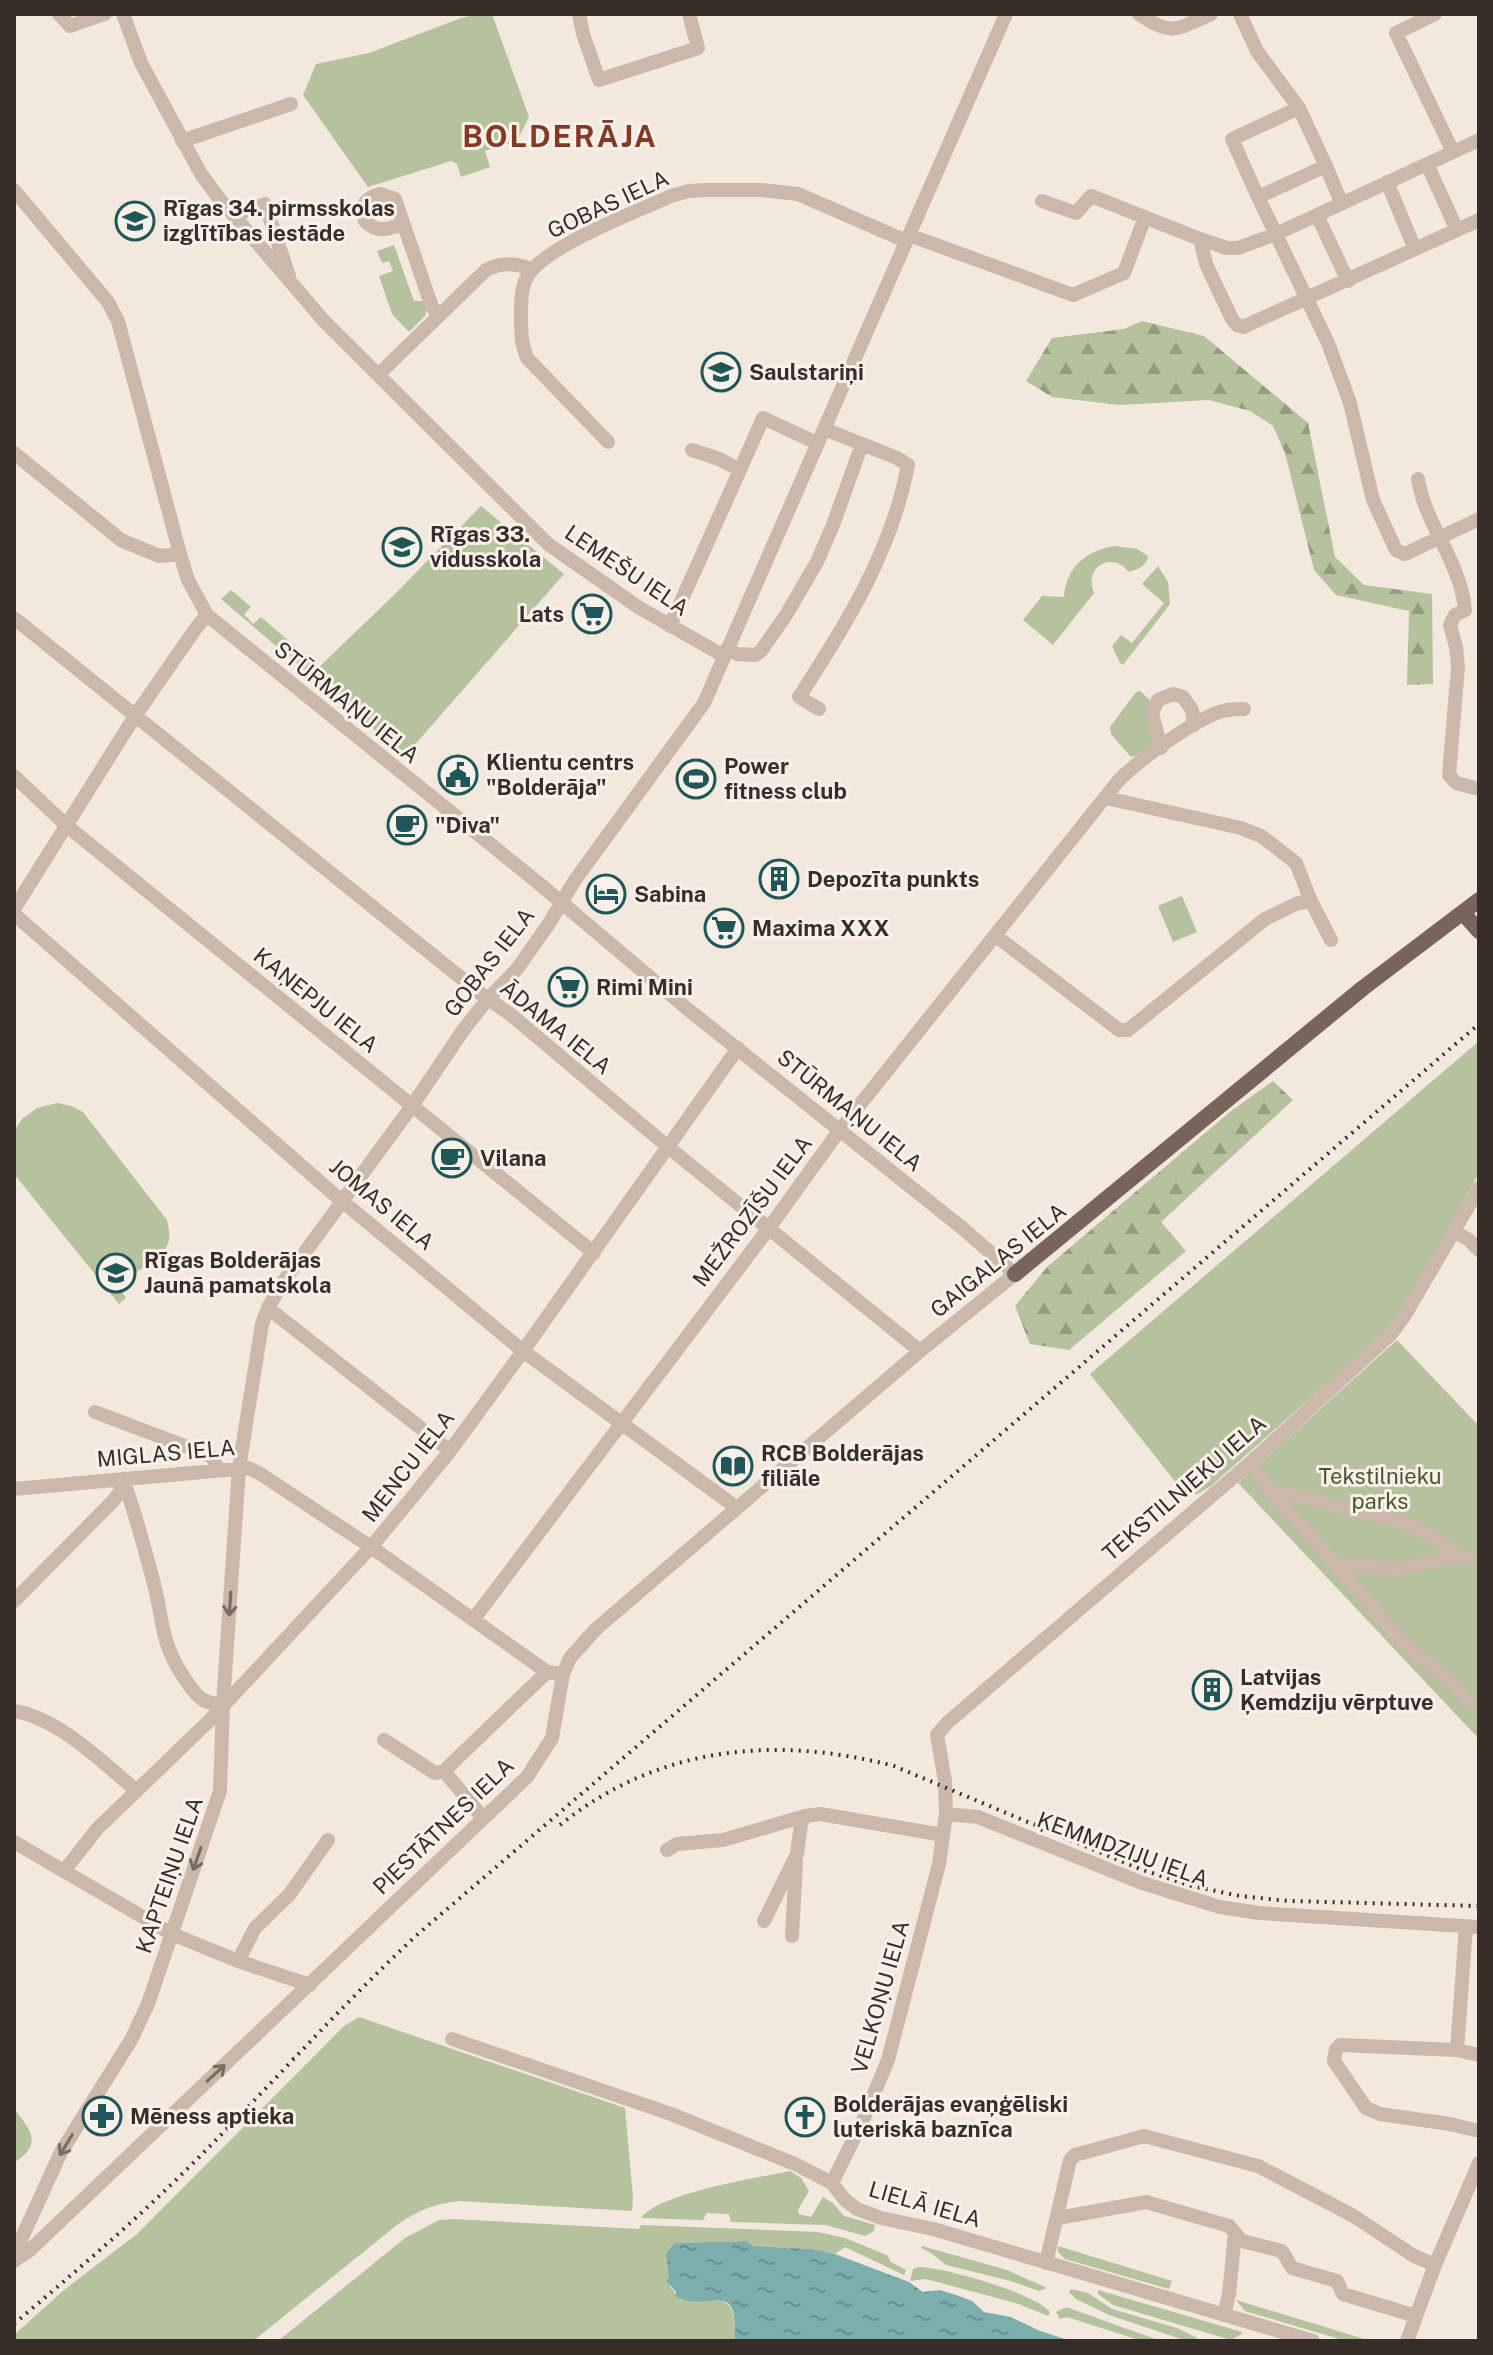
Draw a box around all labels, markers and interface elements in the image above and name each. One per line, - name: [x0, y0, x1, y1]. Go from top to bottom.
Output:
- district label: BOLDERĀJA: [462, 118, 658, 154]
- street label: GOBAS IELA: [543, 165, 673, 243]
- place label: Rīgas 34. pirmsskolas izglītības iestāde: [163, 195, 395, 246]
- school or university icon: Rīgas 34. pirmsskolas izglītības iestāde: [114, 200, 156, 242]
- school or university icon: Saulstariņi: [700, 351, 742, 393]
- place label: Saulstariņi: [749, 359, 864, 385]
- street label: LEMEŠU IELA: [560, 519, 694, 621]
- place label: Rīgas 33. vidusskola: [430, 521, 541, 572]
- school or university icon: Rīgas 33. vidusskola: [381, 526, 423, 568]
- supermarket icon: Lats: [571, 593, 613, 635]
- place label: Lats: [519, 601, 564, 627]
- street label: STŪRMAŅU IELA: [269, 636, 425, 768]
- place label: Klientu centrs "Bolderāja": [486, 749, 634, 800]
- place label: Power fitness club: [724, 753, 847, 804]
- public building icon: Klientu centrs "Bolderāja": [437, 754, 479, 796]
- sports icon: Power fitness club: [675, 758, 717, 800]
- cafe icon: "Diva": [386, 804, 428, 846]
- place label: "Diva": [435, 812, 500, 838]
- building icon: Depozīta punkts: [758, 858, 800, 900]
- place label: Depozīta punkts: [807, 866, 979, 892]
- hotel icon: Sabina: [585, 873, 627, 915]
- place label: Sabina: [634, 881, 706, 907]
- street label: GOBAS IELA: [438, 902, 540, 1022]
- supermarket icon: Maxima XXX: [703, 907, 745, 949]
- place label: Maxima XXX: [752, 915, 890, 941]
- street label: KAŅEPJU IELA: [249, 942, 383, 1058]
- supermarket icon: Rimi Mini: [547, 966, 589, 1008]
- street label: ĀDAMA IELA: [495, 974, 617, 1080]
- place label: Rimi Mini: [596, 974, 693, 1000]
- street label: STŪRMAŅU IELA: [772, 1044, 928, 1176]
- street label: MEŽROZĪŠU IELA: [687, 1131, 817, 1291]
- cafe icon: Vilana: [431, 1137, 473, 1179]
- place label: Vilana: [480, 1145, 546, 1171]
- street label: JOMAS IELA: [325, 1153, 439, 1255]
- street label: GAIGALAS IELA: [925, 1197, 1071, 1323]
- place label: Rīgas Bolderājas Jaunā pamatskola: [144, 1247, 331, 1298]
- school or university icon: Rīgas Bolderājas Jaunā pamatskola: [95, 1252, 137, 1294]
- street label: MENCU IELA: [356, 1405, 460, 1527]
- street label: TEKSTILNIEKU IELA: [1097, 1410, 1271, 1566]
- street label: MIGLAS IELA: [96, 1434, 236, 1472]
- place label: RCB Bolderājas filiāle: [761, 1440, 924, 1491]
- library icon: RCB Bolderājas filiāle: [712, 1445, 754, 1487]
- park label: Tekstilnieku parks: [1318, 1463, 1442, 1514]
- one-way arrow: [222, 1590, 237, 1617]
- place label: Latvijas Ķemdziju vērptuve: [1240, 1664, 1434, 1715]
- building icon: Latvijas Ķemdziju vērptuve: [1191, 1669, 1233, 1711]
- street label: PIESTĀTNES IELA: [367, 1752, 519, 1900]
- street label: KAPTEIŅU IELA: [130, 1793, 208, 1957]
- street label: ĶEMMDZIJU IELA: [1034, 1806, 1212, 1892]
- one-way arrow: [189, 1847, 204, 1872]
- street label: VELKOŅU IELA: [846, 1917, 914, 2077]
- one-way arrow: [206, 2064, 226, 2083]
- place label: Bolderājas evaņģēliski luteriskā baznīca: [833, 2091, 1068, 2142]
- pharmacy icon: Mēness aptieka: [81, 2095, 123, 2137]
- church icon: Bolderājas evaņģēliski luteriskā baznīca: [784, 2096, 826, 2138]
- place label: Mēness aptieka: [130, 2103, 294, 2129]
- one-way arrow: [58, 2133, 74, 2156]
- street label: LIELĀ IELA: [866, 2176, 984, 2232]

